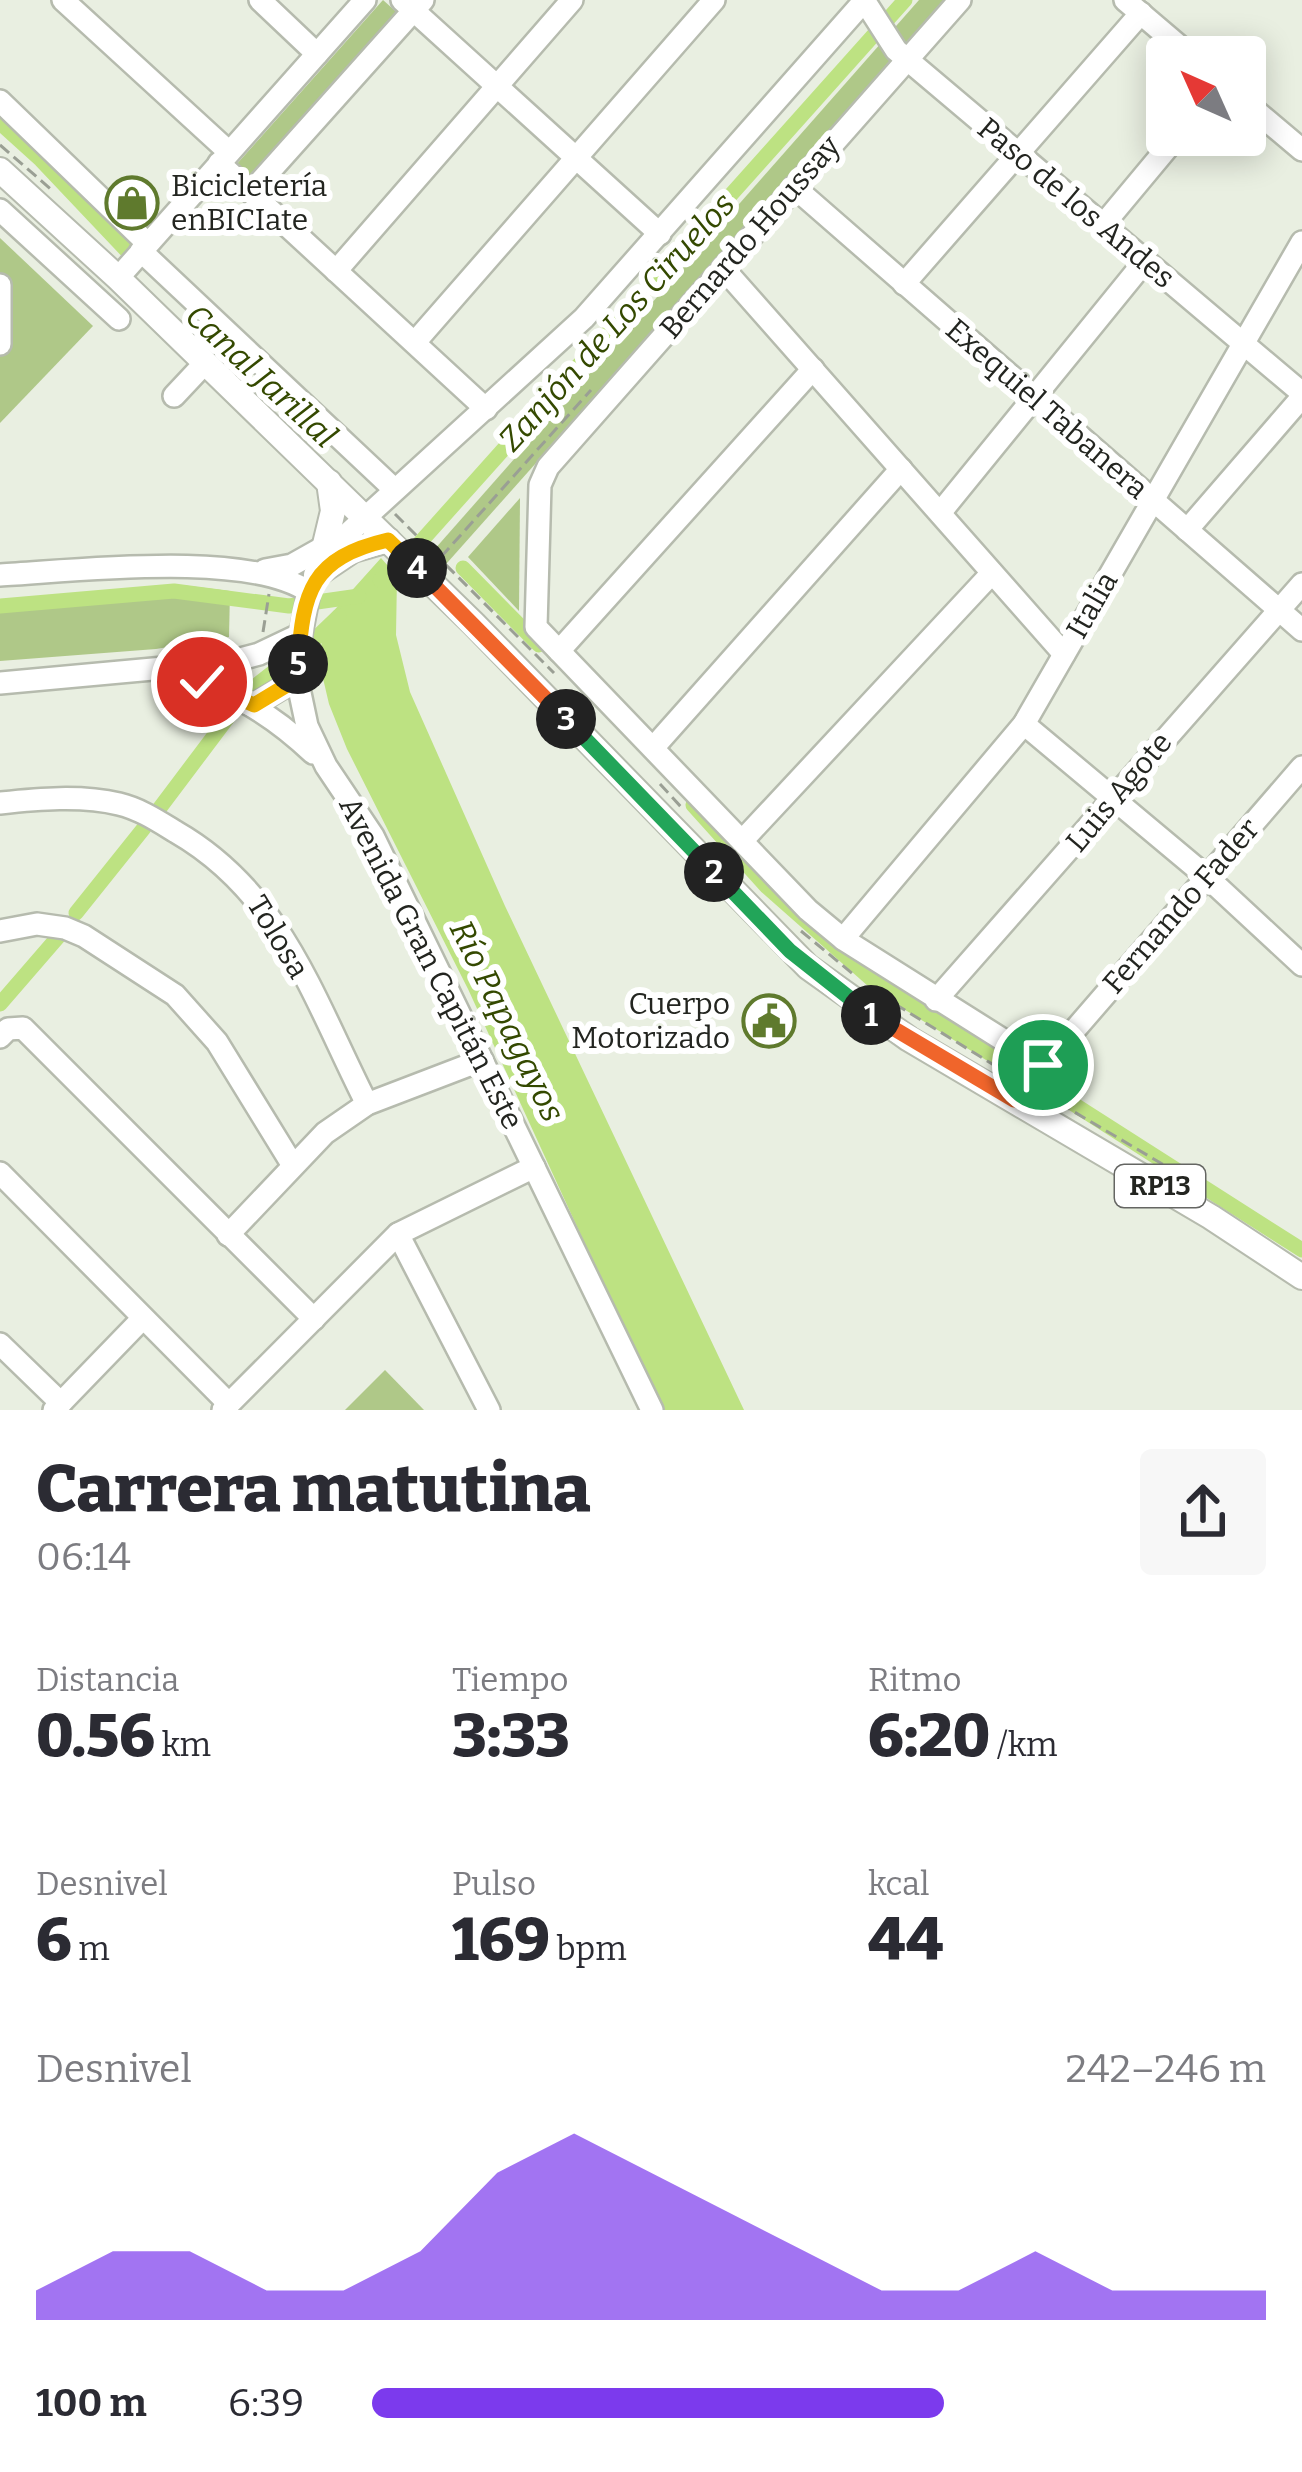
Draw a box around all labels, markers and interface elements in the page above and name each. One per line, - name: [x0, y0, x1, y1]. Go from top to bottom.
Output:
- north arrow: [1146, 36, 1266, 156]
- map controls: [1146, 36, 1266, 156]
- street label: Paso de los Andes: [970, 110, 1182, 296]
- street label: Bernardo Houssay: [652, 128, 848, 346]
- place label: Bicicletería enBICIate: [171, 168, 327, 238]
- shop icon: Bicicletería enBICIate: [104, 175, 160, 231]
- water label: Zanjón de Los Ciruelos: [490, 185, 744, 459]
- water label: Canal Jarillal: [177, 296, 345, 456]
- street label: Exequiel Tabanera: [939, 311, 1155, 507]
- pin: 4: [387, 538, 447, 598]
- text: 4: [407, 548, 427, 588]
- street label: Italia: [1059, 565, 1125, 645]
- pin: [151, 631, 253, 733]
- pin: 5: [268, 634, 328, 694]
- text: 5: [289, 644, 307, 684]
- icon: check: [169, 649, 235, 715]
- pin: 3: [536, 689, 596, 749]
- text: 3: [556, 699, 576, 739]
- street label: Luis Agote: [1059, 725, 1179, 859]
- street label: Avenida Gran Capitán Este: [331, 791, 531, 1135]
- street label: Fernando Fader: [1095, 811, 1267, 1001]
- pin: 2: [684, 842, 744, 902]
- text: 2: [705, 852, 723, 892]
- street label: Tolosa: [239, 889, 317, 985]
- water label: Río Papagayos: [441, 914, 573, 1128]
- pin: 1: [841, 985, 901, 1045]
- place label: Cuerpo Motorizado: [571, 986, 730, 1056]
- public building icon: Cuerpo Motorizado: [741, 993, 797, 1049]
- text: 1: [864, 995, 878, 1035]
- pin: [992, 1014, 1094, 1116]
- icon: arrive: [1010, 1032, 1076, 1098]
- road number: RP13: [1115, 1165, 1205, 1207]
- text: Carrera matutina: [36, 1449, 591, 1528]
- button: share: [1140, 1449, 1266, 1575]
- text: 06:14: [36, 1534, 131, 1580]
- text: Distancia: [36, 1660, 179, 1700]
- text: Tiempo: [452, 1660, 569, 1700]
- text: Ritmo: [868, 1660, 962, 1700]
- text: 0.56: [36, 1700, 155, 1772]
- text: 3:33: [452, 1700, 570, 1772]
- text: 6:20: [868, 1700, 990, 1772]
- text: km: [155, 1725, 211, 1765]
- text: /km: [990, 1725, 1057, 1765]
- text: Desnivel: [36, 1864, 168, 1904]
- text: Pulso: [452, 1864, 536, 1904]
- text: kcal: [868, 1864, 929, 1904]
- text: 6: [36, 1904, 72, 1976]
- text: 169: [452, 1904, 550, 1976]
- text: 44: [868, 1904, 943, 1976]
- text: m: [72, 1929, 110, 1969]
- text: bpm: [550, 1929, 627, 1969]
- text: Desnivel: [36, 2046, 192, 2092]
- text: 242–246 m: [1065, 2046, 1266, 2092]
- text: 100 m: [36, 2380, 147, 2426]
- text: 6:39: [228, 2380, 304, 2426]

